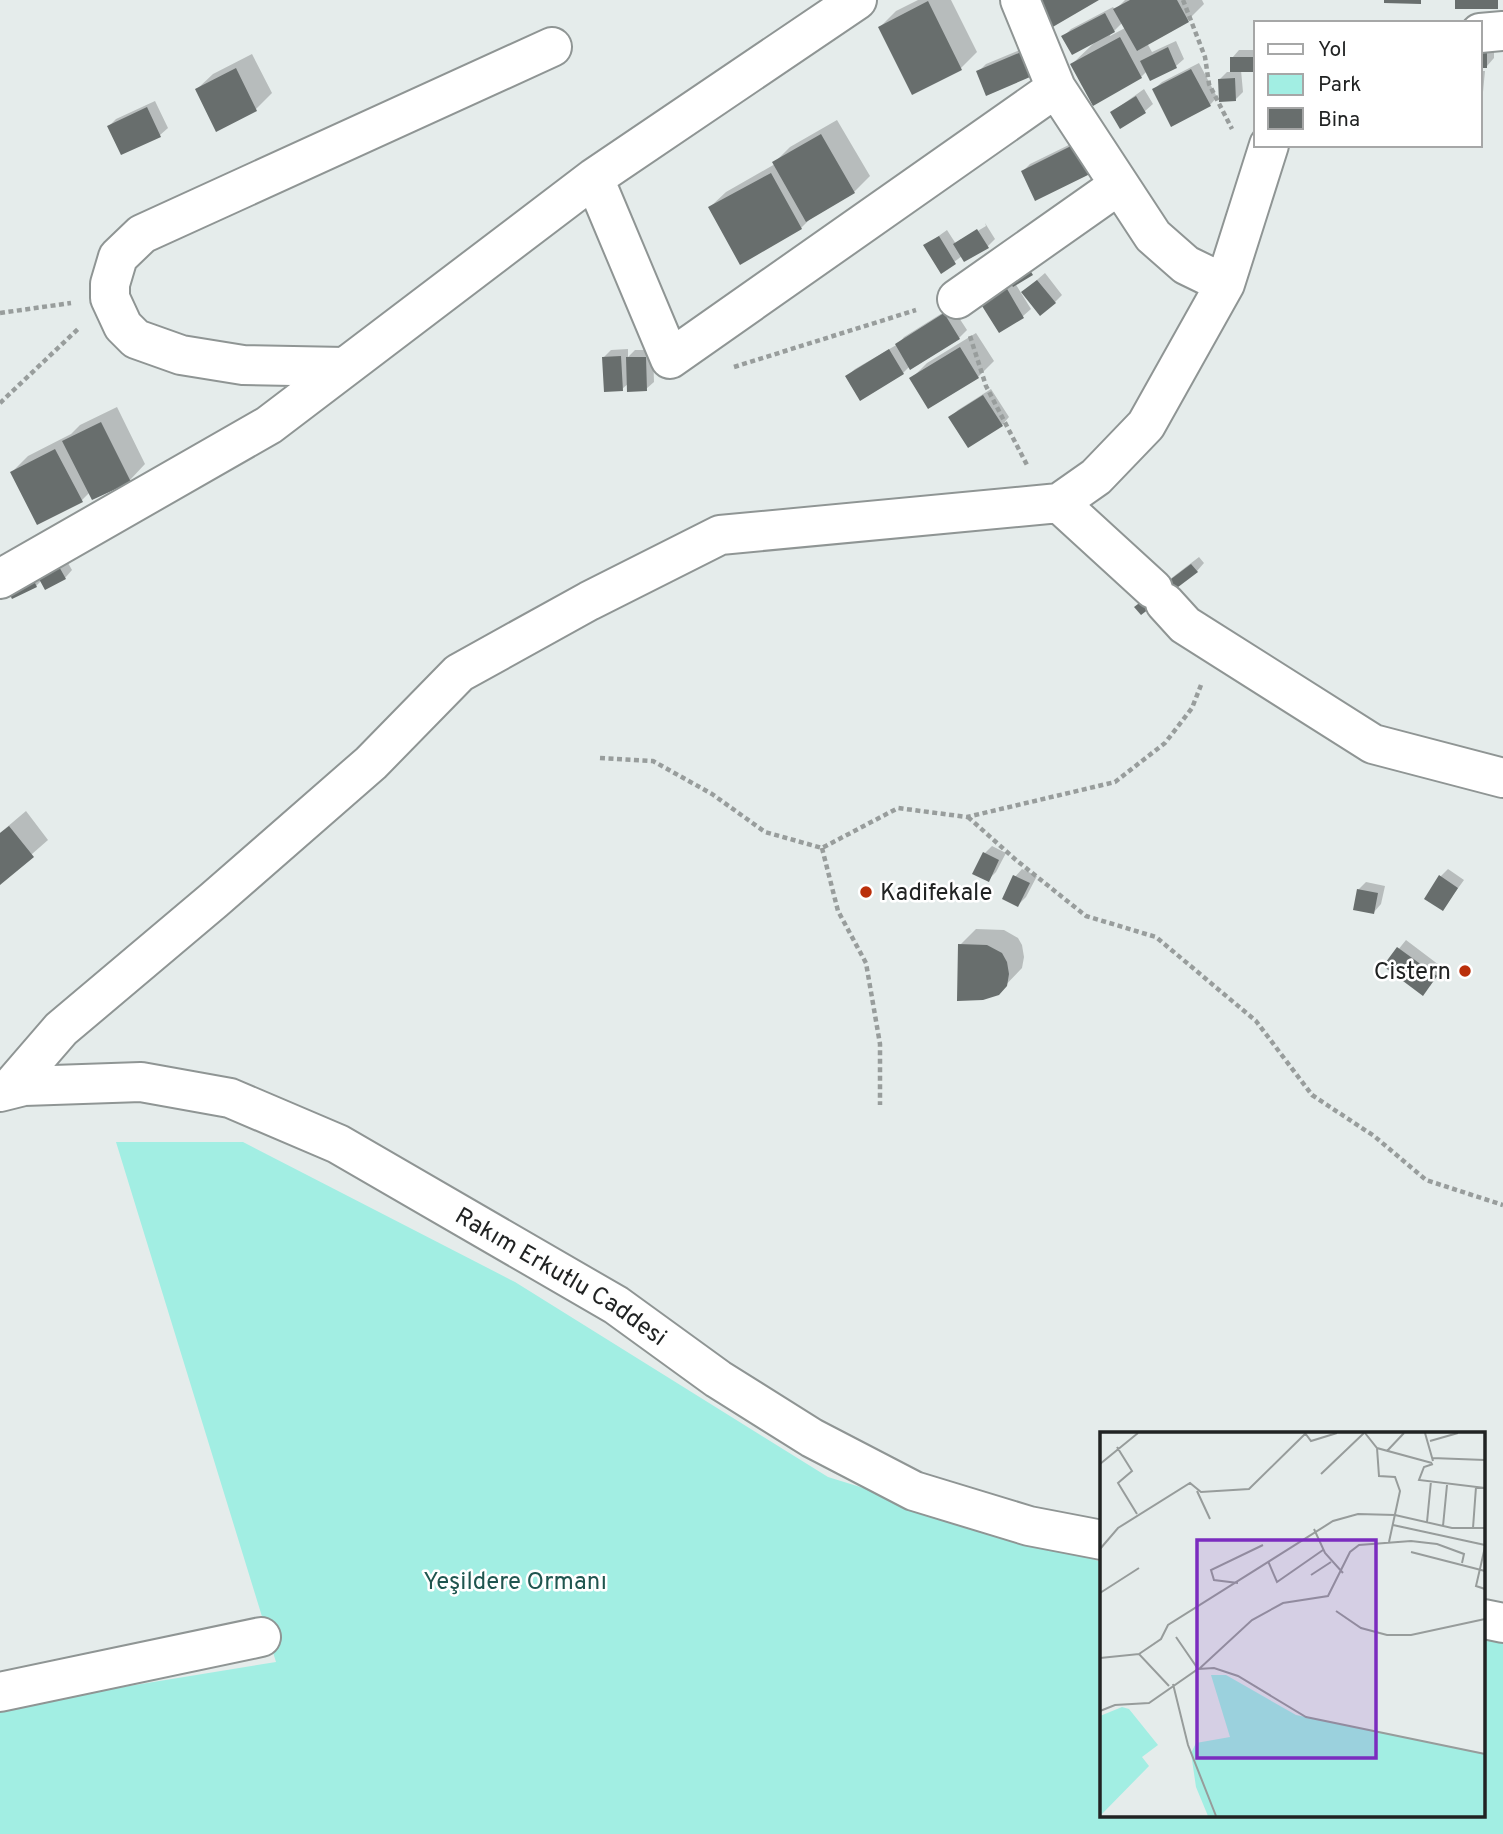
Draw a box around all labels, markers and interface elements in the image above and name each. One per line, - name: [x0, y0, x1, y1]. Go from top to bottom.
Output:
- legend: [1254, 21, 1482, 147]
- text: Yol: [1318, 37, 1347, 64]
- text: Park: [1318, 72, 1361, 99]
- text: Bina: [1318, 107, 1360, 134]
- place label: Kadifekale: [880, 879, 992, 909]
- marker: Kadifekale: [858, 884, 874, 900]
- place label: Cistern: [1374, 958, 1451, 988]
- marker: Cistern: [1457, 963, 1473, 979]
- street label: Rakım Erkutlu Caddesi: [449, 1202, 672, 1354]
- inset map: [1100, 1432, 1486, 1816]
- park label: Yeşildere Ormanı: [423, 1568, 607, 1598]

